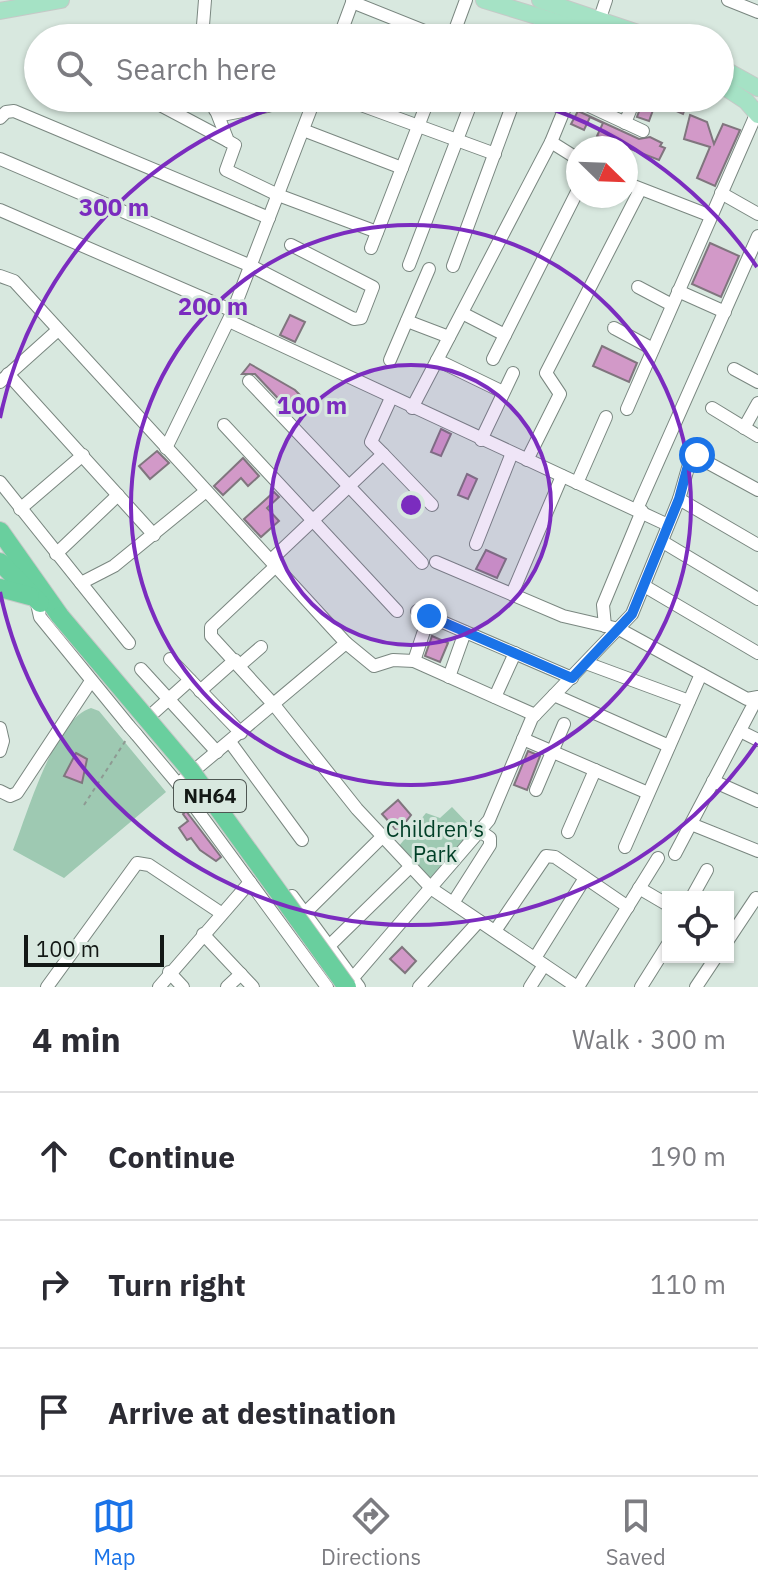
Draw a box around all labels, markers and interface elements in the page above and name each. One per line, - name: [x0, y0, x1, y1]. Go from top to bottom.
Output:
- search box: [24, 24, 734, 112]
- icon: search: [52, 46, 96, 90]
- text: Search here: [116, 49, 277, 88]
- north arrow: [566, 136, 638, 208]
- text: 300 m: [79, 191, 149, 223]
- text: 200 m: [178, 290, 248, 322]
- text: 100 m: [277, 389, 347, 421]
- route start: [679, 437, 715, 473]
- centre of rings: [397, 491, 425, 519]
- route end: [411, 598, 447, 634]
- road number: NH64: [174, 780, 246, 812]
- park label: Children's Park: [386, 814, 484, 868]
- map controls: [662, 891, 734, 963]
- button: locate: [662, 891, 734, 963]
- scale bar: [24, 931, 164, 967]
- text: 100 m: [36, 934, 100, 963]
- text: 4 min: [32, 1017, 121, 1061]
- text: Walk · 300 m: [572, 1022, 726, 1056]
- icon: ahead: [32, 1134, 76, 1178]
- text: Continue: [108, 1137, 235, 1176]
- text: 190 m: [650, 1139, 726, 1173]
- icon: right: [32, 1262, 76, 1306]
- text: Turn right: [108, 1265, 246, 1304]
- text: 110 m: [650, 1267, 726, 1301]
- icon: arrive: [32, 1390, 76, 1434]
- text: Arrive at destination: [108, 1393, 396, 1432]
- tab: Map: [92, 1494, 136, 1571]
- tab: Directions: [321, 1494, 421, 1571]
- tab: Saved: [606, 1494, 666, 1571]

